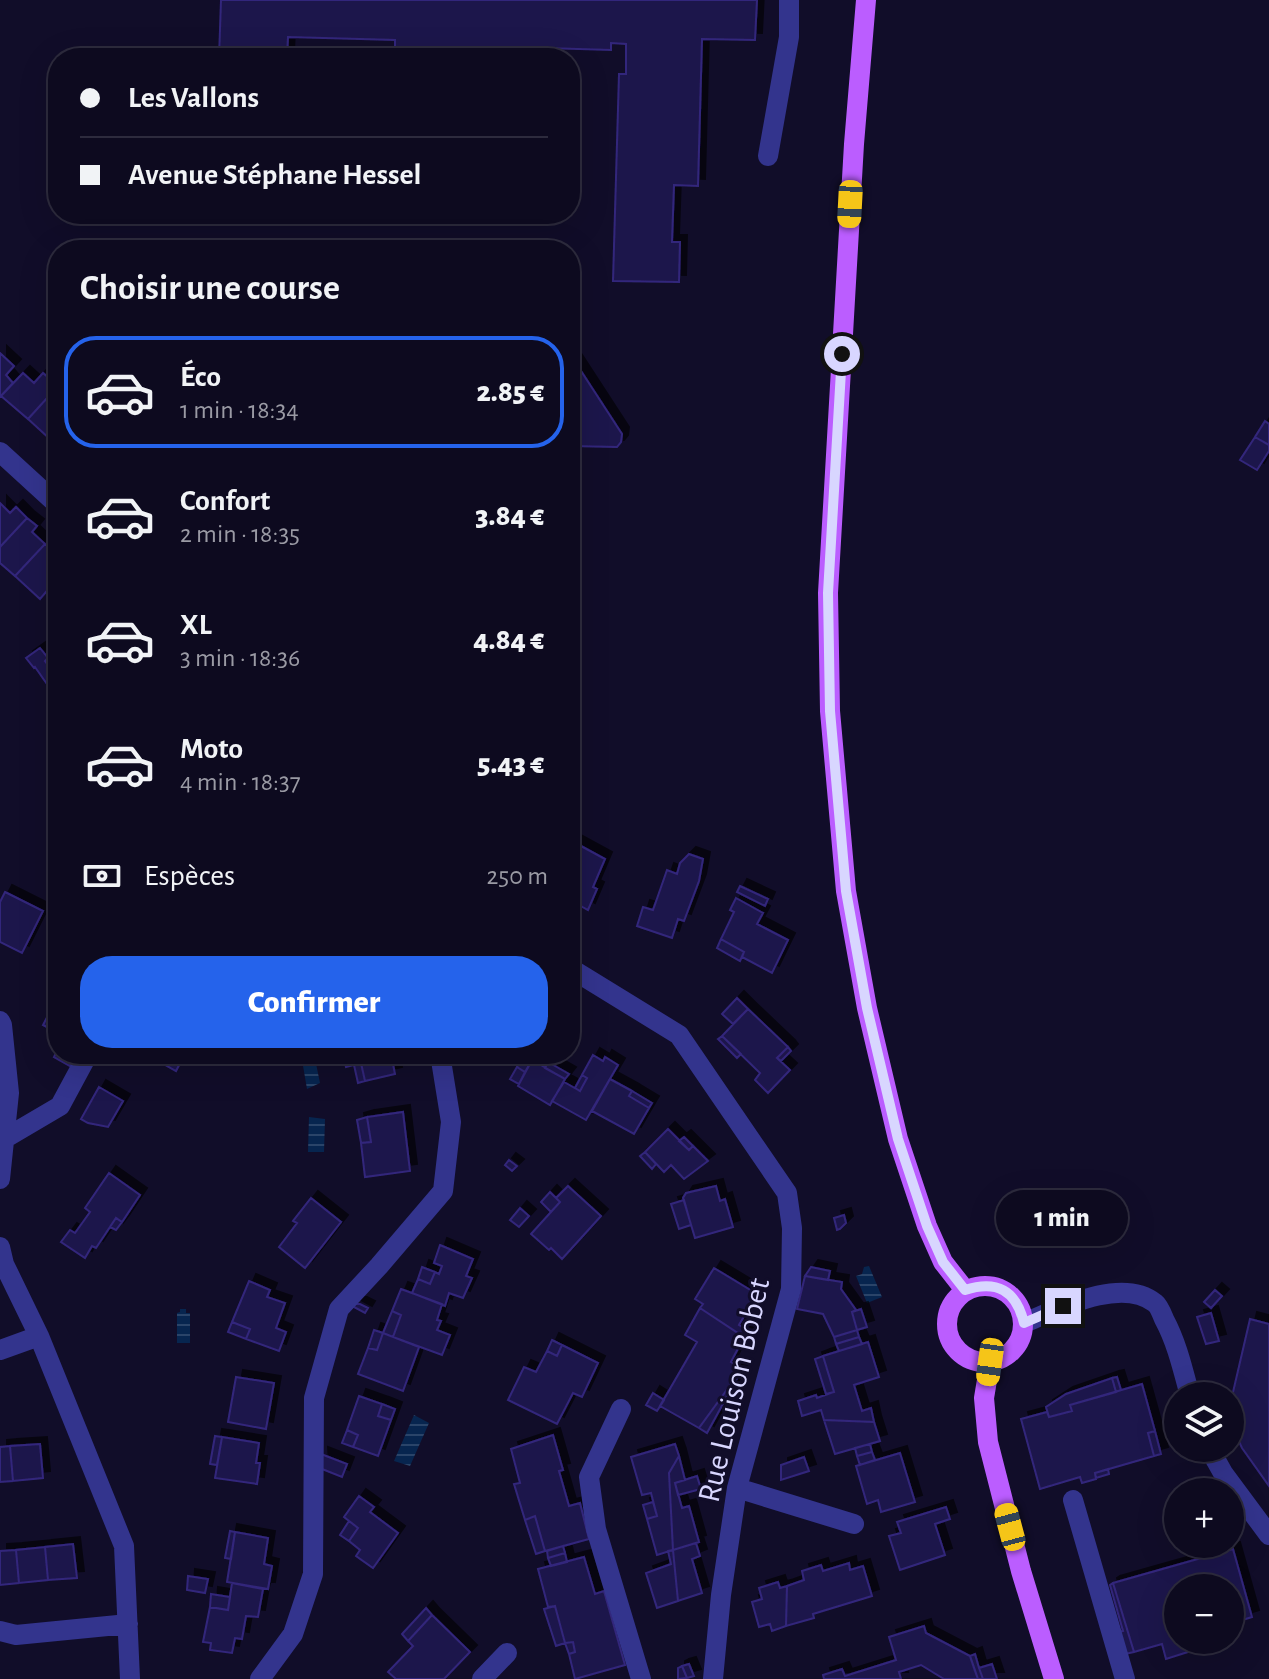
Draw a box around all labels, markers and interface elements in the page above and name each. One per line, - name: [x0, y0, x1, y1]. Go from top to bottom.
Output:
- text: Les Vallons: [128, 83, 259, 113]
- text: Avenue Stéphane Hessel: [128, 160, 421, 190]
- car: [837, 179, 863, 229]
- text: Choisir une course: [80, 270, 340, 306]
- route start: [824, 336, 860, 372]
- icon: car: [84, 356, 156, 428]
- text: Éco: [180, 362, 221, 392]
- text: 2.85 €: [476, 377, 544, 407]
- text: 1 min · 18:34: [180, 397, 299, 423]
- icon: car: [84, 480, 156, 552]
- text: Confort: [180, 486, 270, 516]
- text: 3.84 €: [475, 501, 544, 531]
- text: 2 min · 18:35: [180, 521, 300, 547]
- icon: car: [84, 604, 156, 676]
- text: XL: [180, 610, 212, 640]
- text: 4.84 €: [473, 625, 544, 655]
- text: 3 min · 18:36: [180, 645, 300, 671]
- icon: car: [84, 728, 156, 800]
- text: Moto: [180, 734, 243, 764]
- text: 5.43 €: [477, 749, 544, 779]
- text: 4 min · 18:37: [180, 769, 301, 795]
- icon: cash: [80, 854, 124, 898]
- text: Espèces: [144, 861, 235, 891]
- text: 250 m: [486, 863, 548, 889]
- button: Confirmer: [80, 956, 548, 1048]
- callout: 1 min: [997, 1190, 1129, 1246]
- text: 1 min: [1034, 1205, 1090, 1231]
- street label: Rue Louison Bobet: [693, 1275, 775, 1505]
- route end: [1045, 1288, 1081, 1324]
- car: [975, 1337, 1005, 1387]
- map controls: [1164, 1382, 1244, 1654]
- button: layers: [1164, 1382, 1244, 1462]
- button: +: [1164, 1478, 1244, 1558]
- car: [992, 1501, 1028, 1553]
- button: −: [1164, 1574, 1244, 1654]

